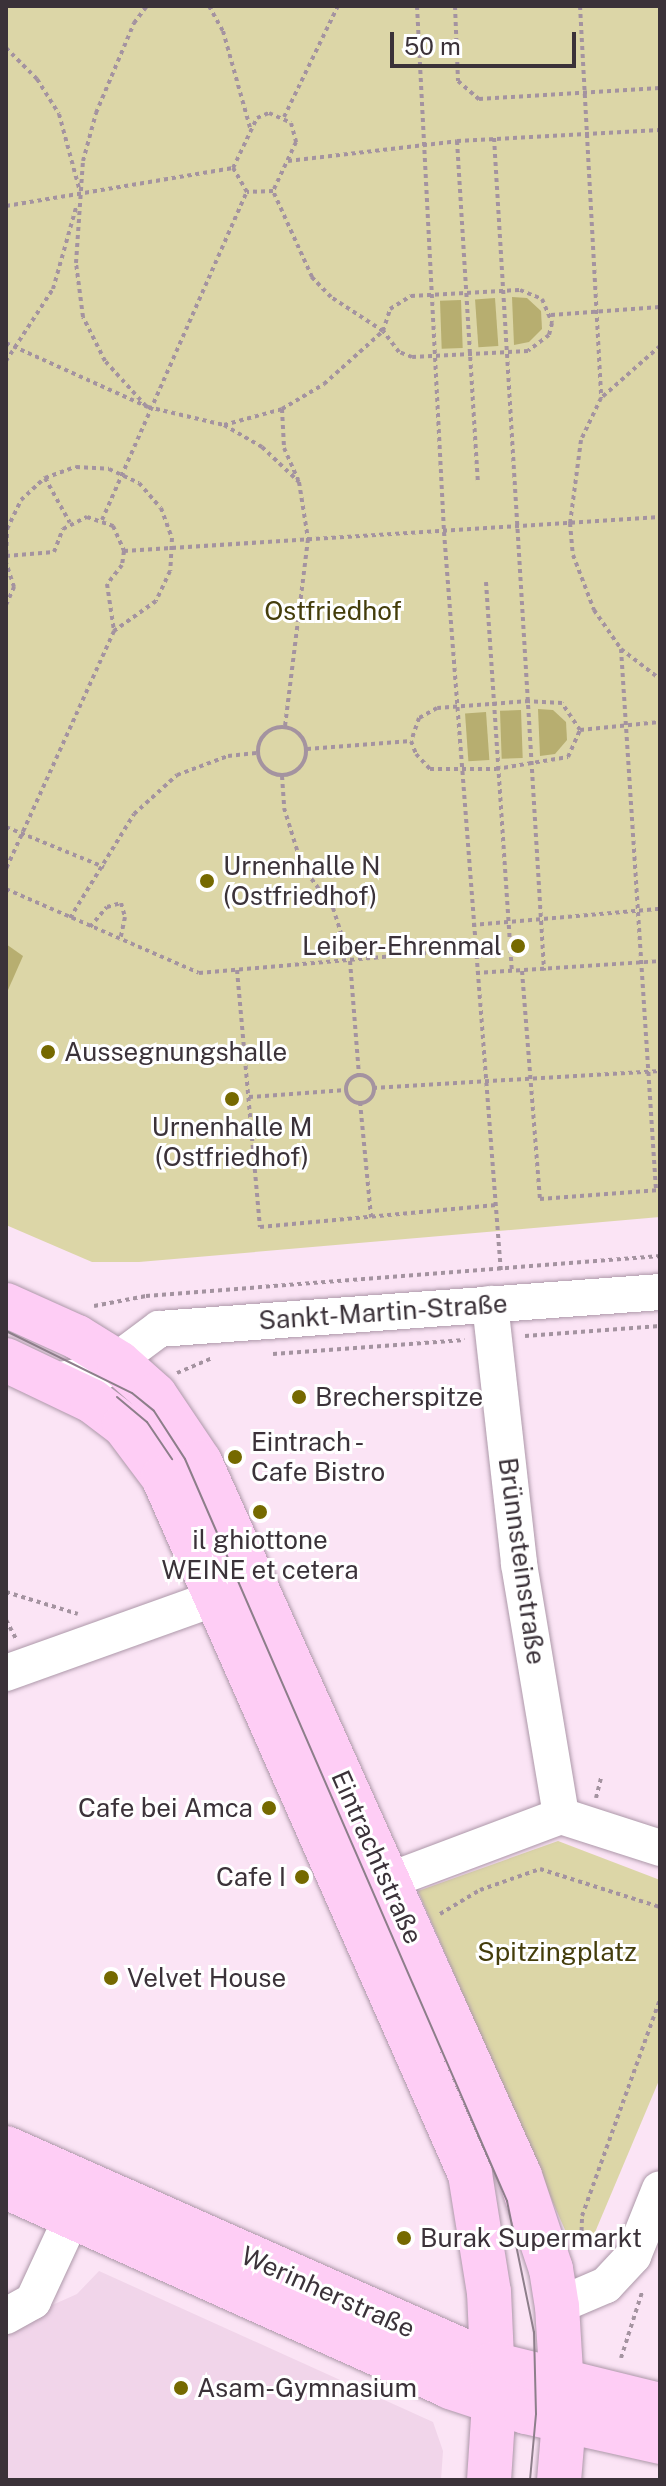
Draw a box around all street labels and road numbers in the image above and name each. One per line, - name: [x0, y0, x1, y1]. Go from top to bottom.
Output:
- street label: Sankt-Martin-Straße: [257, 1288, 509, 1336]
- street label: Brünnsteinstraße: [492, 1456, 552, 1666]
- street label: Eintrachtstraße: [325, 1765, 429, 1949]
- street label: Werinherstraße: [236, 2240, 420, 2344]

